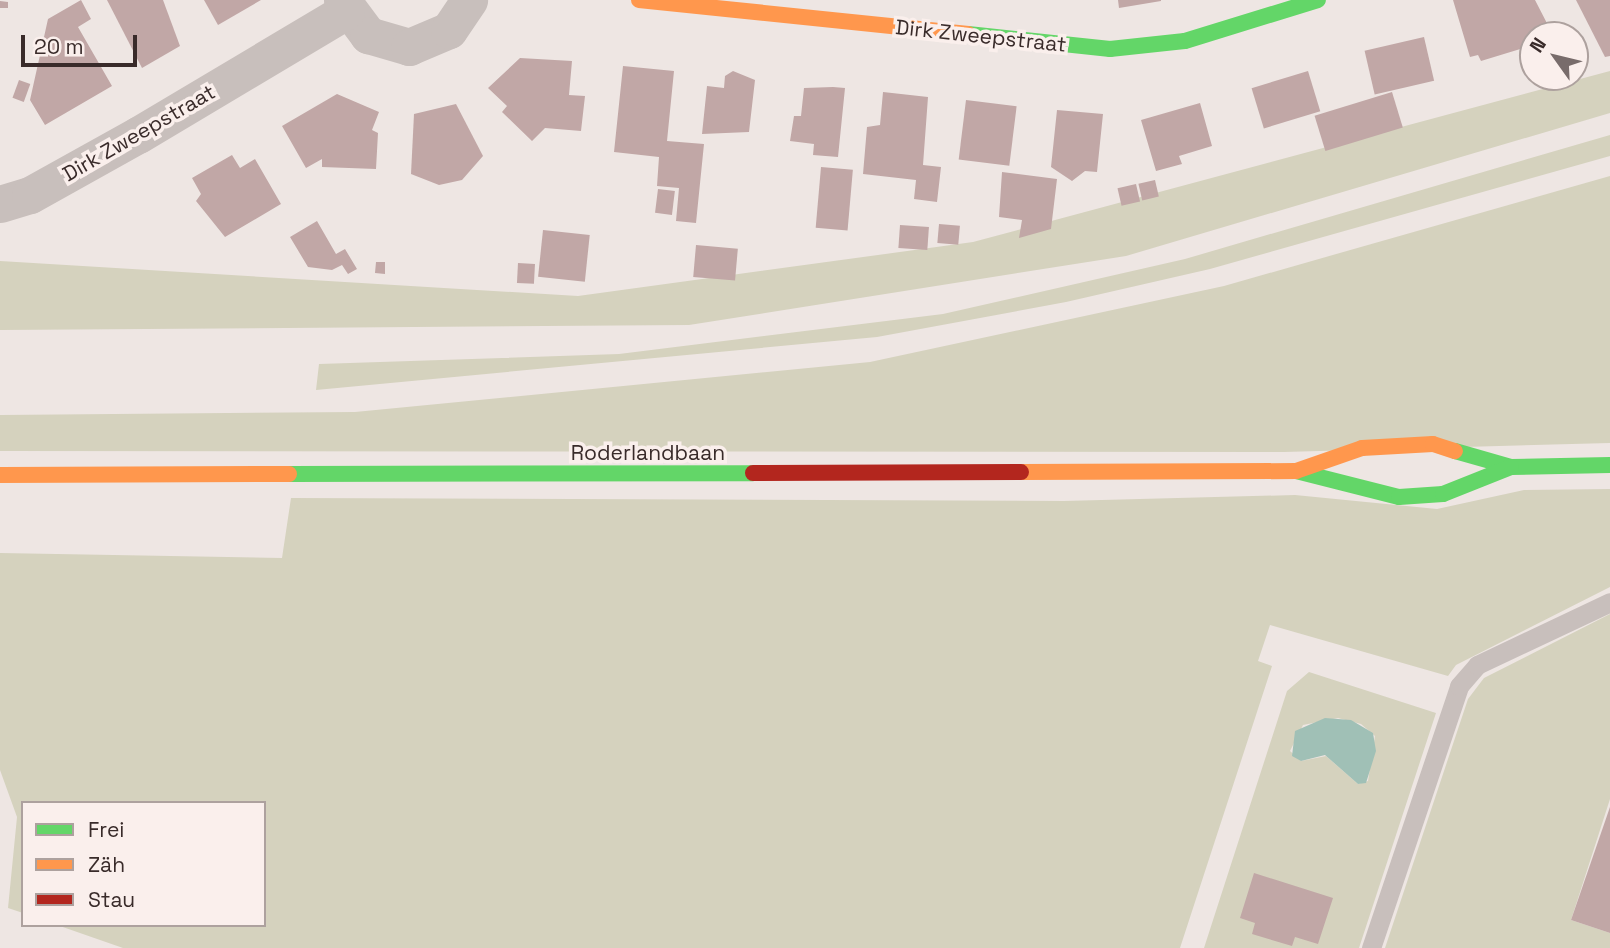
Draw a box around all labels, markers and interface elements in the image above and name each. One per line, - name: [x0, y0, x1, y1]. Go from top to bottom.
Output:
- street label: Dirk Zweepstraat: [894, 14, 1068, 58]
- scale bar: [24, 21, 140, 65]
- north arrow: [1519, 21, 1589, 91]
- text: 20 m: [34, 33, 84, 60]
- text: N: [1524, 33, 1552, 57]
- street label: Dirk Zweepstraat: [58, 79, 220, 187]
- street label: Roderlandbaan: [571, 440, 725, 466]
- legend: [21, 801, 266, 927]
- text: Frei: [88, 816, 124, 843]
- text: Zäh: [88, 851, 125, 878]
- text: Stau: [88, 886, 135, 913]

